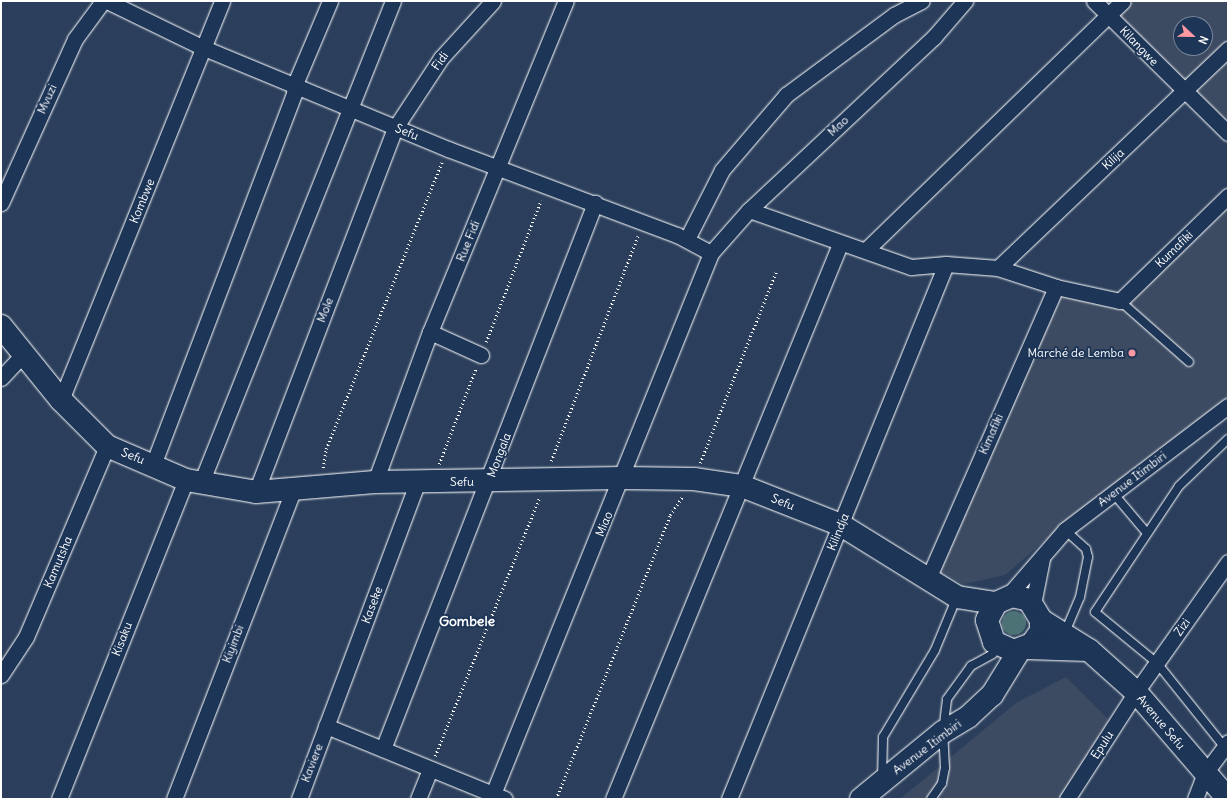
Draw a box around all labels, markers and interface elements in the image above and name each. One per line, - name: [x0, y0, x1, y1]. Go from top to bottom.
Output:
- north arrow: [1173, 16, 1213, 56]
- street label: Kilangwe: [1117, 23, 1161, 69]
- text: N: [1195, 34, 1211, 46]
- street label: Fidi: [429, 49, 451, 73]
- street label: Mvuzi: [34, 82, 60, 116]
- street label: Mao: [825, 113, 851, 139]
- street label: Sefu: [393, 121, 421, 143]
- street label: Kilija: [1099, 145, 1127, 173]
- street label: Kombwe: [127, 176, 157, 226]
- street label: Rue Fidi: [453, 218, 483, 264]
- street label: Kumafiki: [1152, 227, 1196, 271]
- street label: Mole: [314, 295, 336, 325]
- place label: Marché de Lemba: [1027, 346, 1124, 360]
- marker: Marché de Lemba: [1127, 348, 1137, 358]
- street label: Kimafiki: [976, 411, 1006, 457]
- street label: Mongala: [484, 431, 514, 479]
- street label: Sefu: [119, 445, 147, 467]
- street label: Avenue Itimbiri: [1095, 449, 1169, 509]
- street label: Sefu: [450, 475, 474, 489]
- street label: Sefu: [769, 491, 797, 513]
- street label: Miao: [592, 509, 616, 539]
- street label: Kilindja: [824, 511, 852, 553]
- street label: Kamutsha: [41, 534, 75, 590]
- street label: Kaseke: [358, 584, 386, 626]
- district label: Gombele: [439, 613, 495, 629]
- street label: Zizi: [1171, 616, 1193, 638]
- street label: Kisaku: [109, 620, 135, 658]
- street label: Kiyimbi: [219, 623, 247, 665]
- street label: Avenue Sefu: [1134, 692, 1188, 752]
- street label: Avenue Itimbiri: [890, 717, 964, 777]
- street label: Epulu: [1088, 728, 1116, 762]
- street label: Kaviere: [298, 742, 326, 784]

